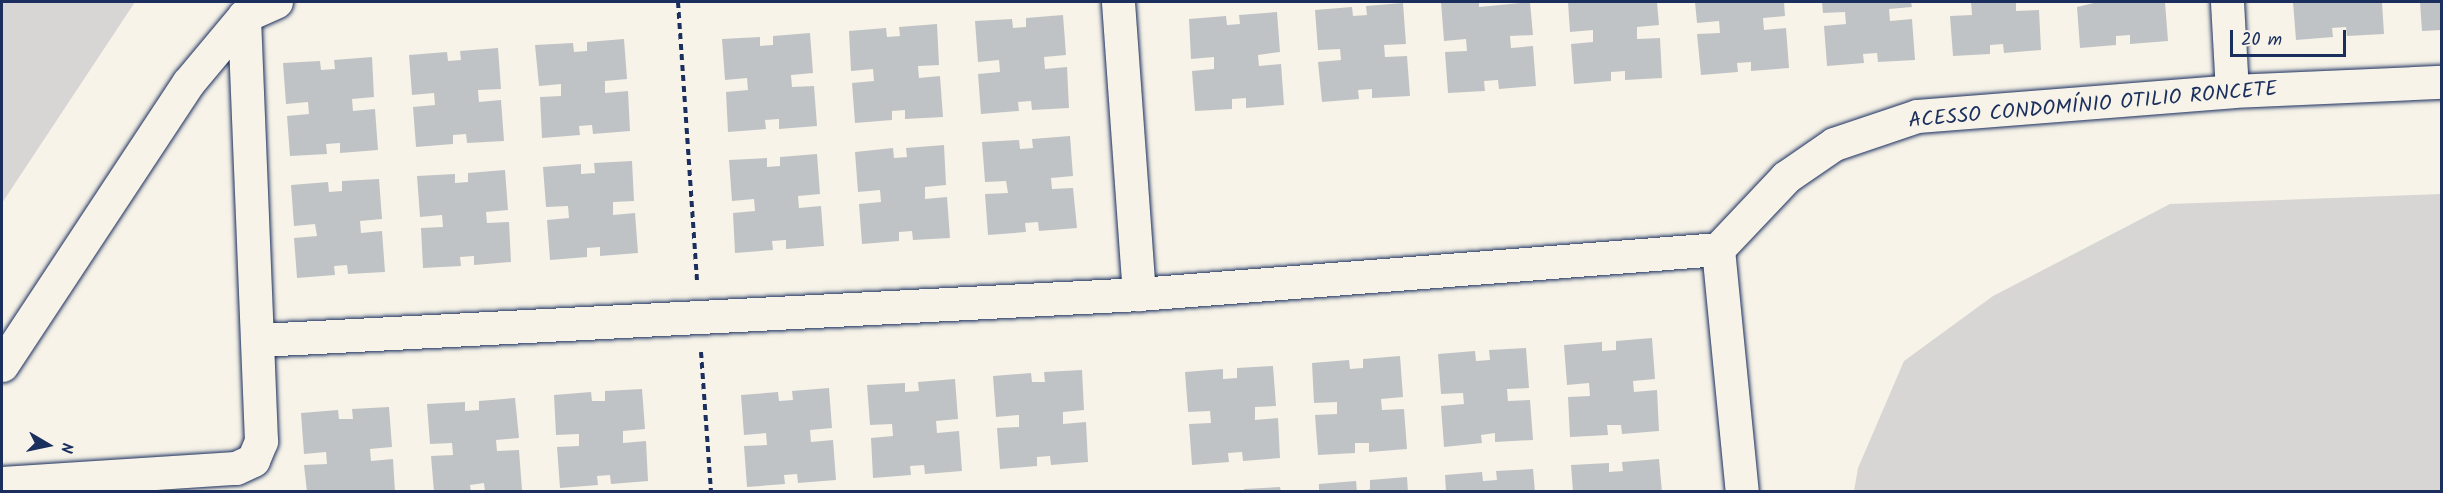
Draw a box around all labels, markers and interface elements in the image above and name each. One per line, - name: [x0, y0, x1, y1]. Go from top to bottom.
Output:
- scale bar: [2233, 18, 2348, 56]
- text: 20 m: [2241, 26, 2282, 55]
- street label: ACESSO CONDOMÍNIO OTILIO RONCETE: [1908, 77, 2278, 135]
- north arrow: [18, 415, 78, 475]
- text: N: [53, 441, 79, 455]

